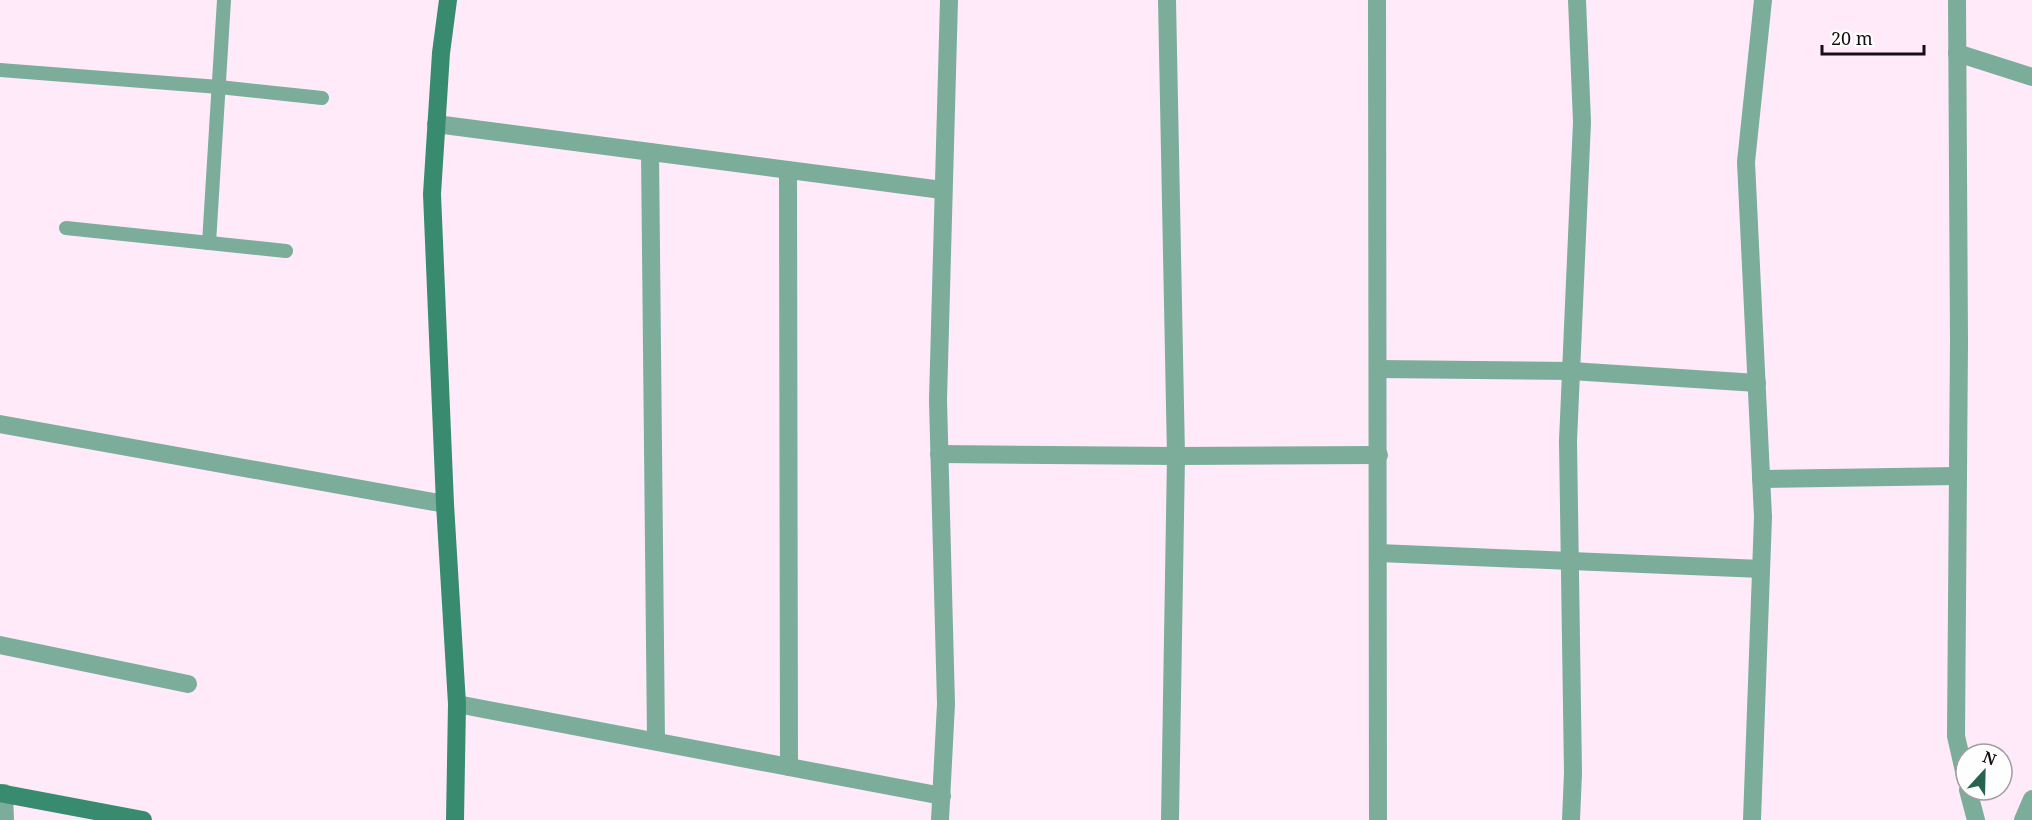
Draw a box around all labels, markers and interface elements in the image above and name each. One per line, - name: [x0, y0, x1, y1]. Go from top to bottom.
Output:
- scale bar: [1822, 18, 1924, 56]
- text: 20 m: [1831, 26, 1873, 50]
- north arrow: [1954, 742, 2014, 802]
- text: N: [1980, 746, 2000, 771]

